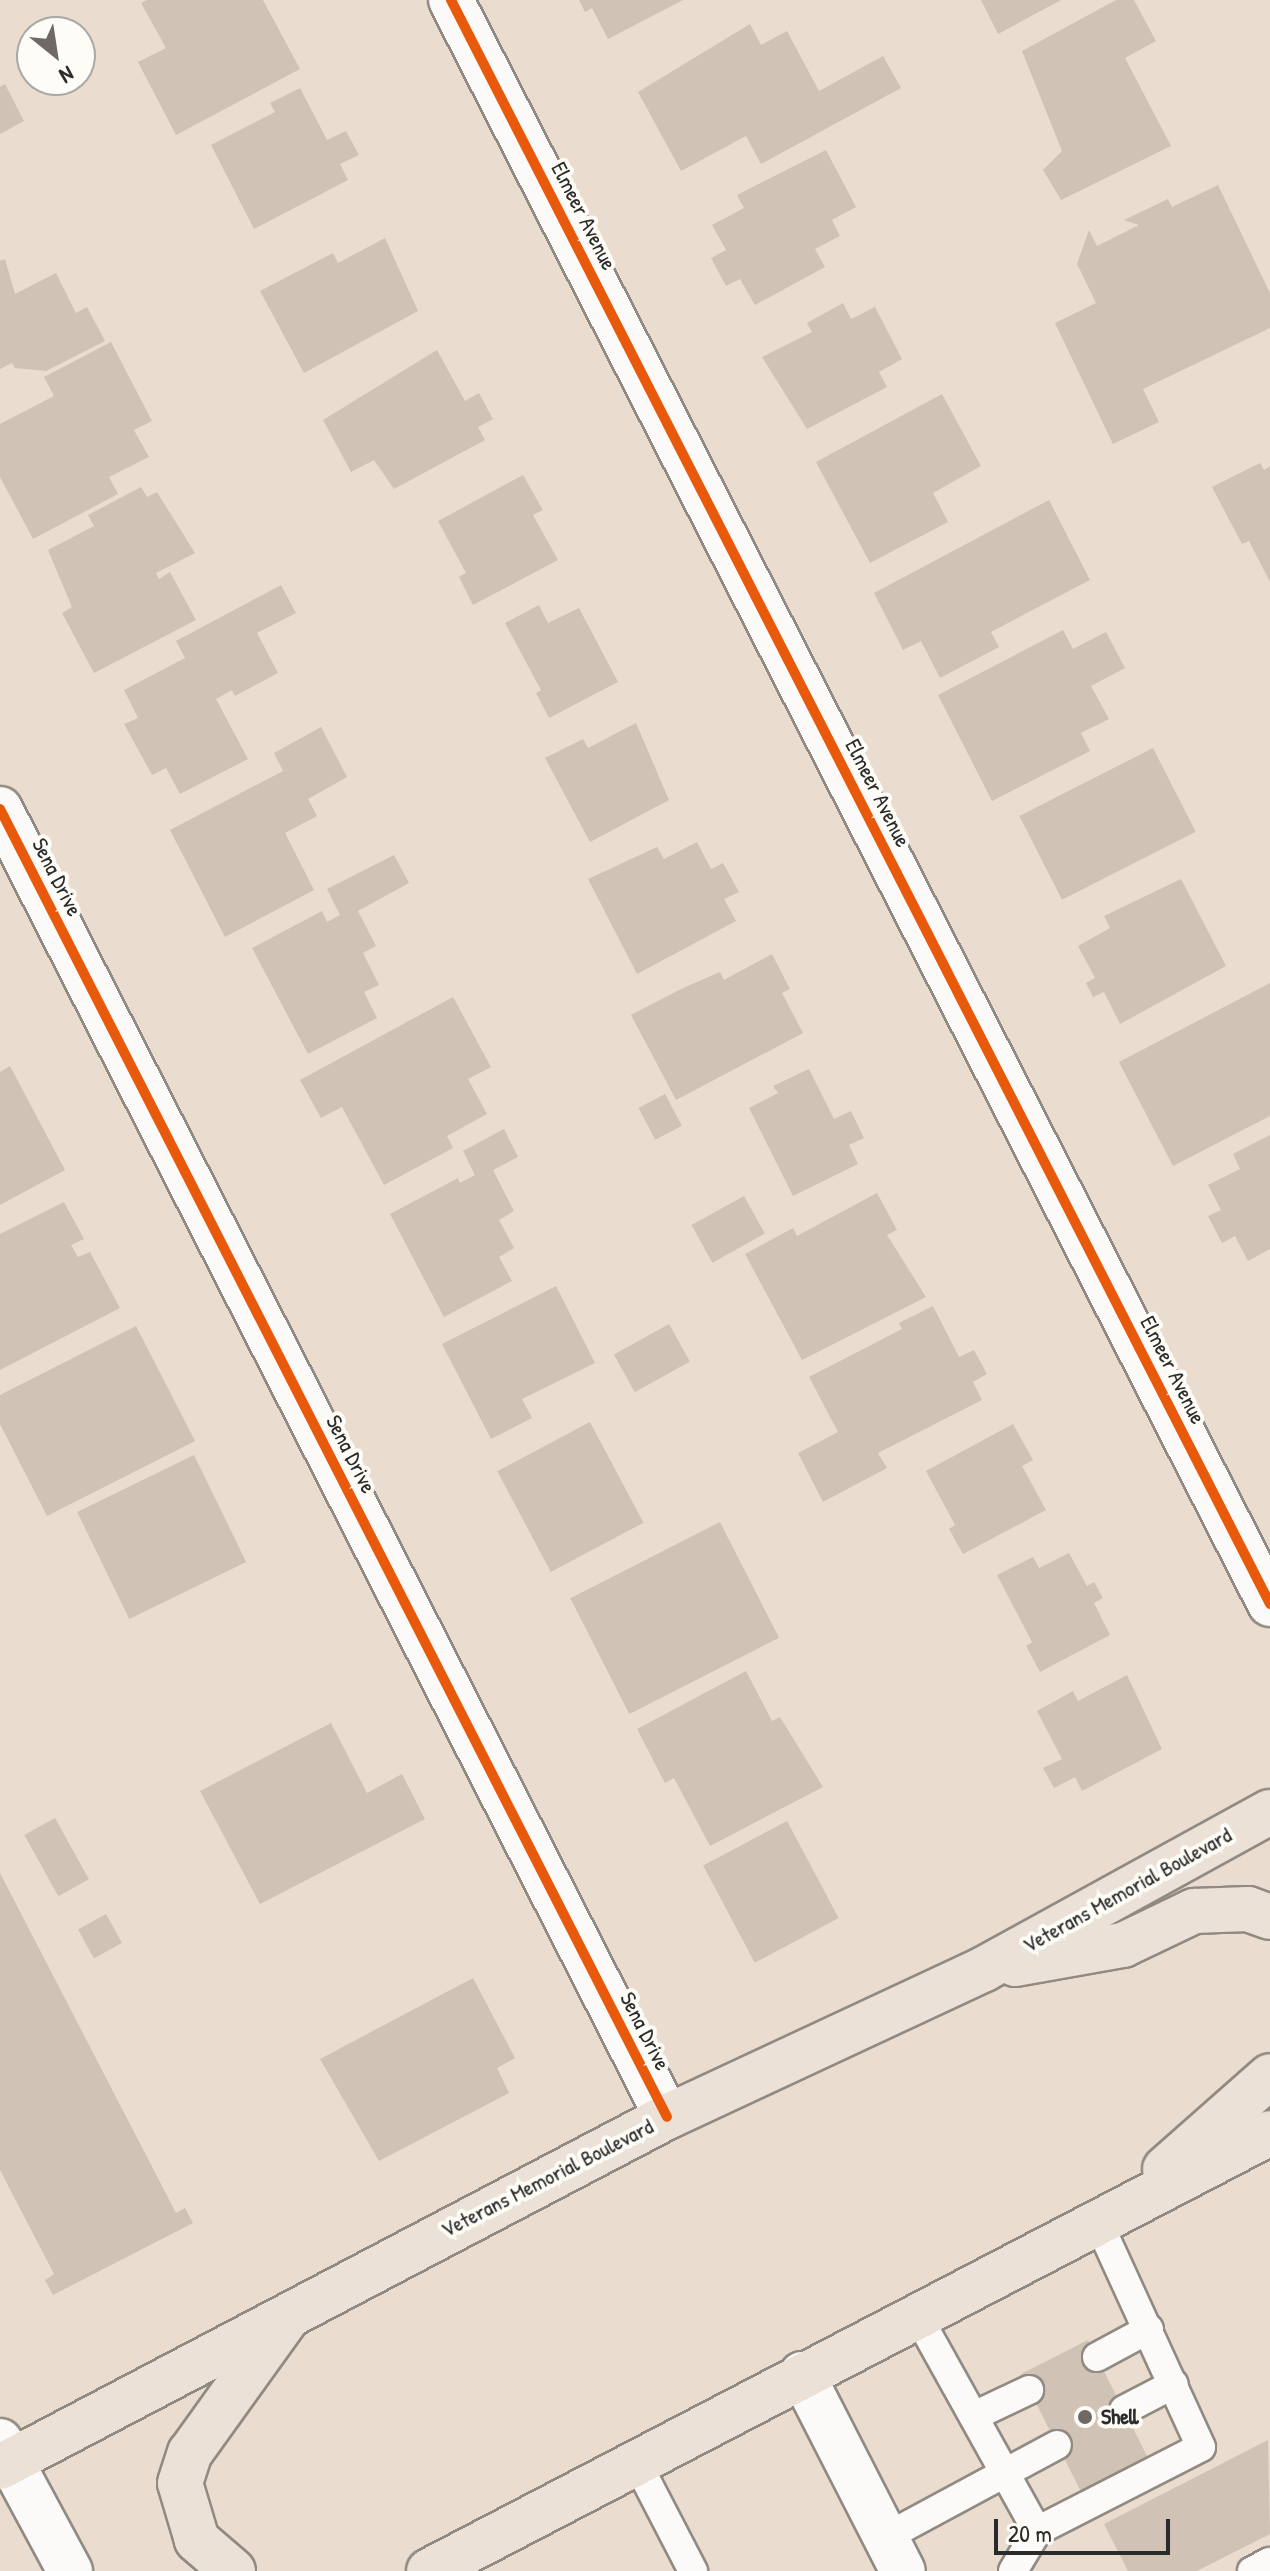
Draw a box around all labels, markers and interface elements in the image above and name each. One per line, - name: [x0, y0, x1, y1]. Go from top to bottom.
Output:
- north arrow: [16, 16, 96, 96]
- text: N: [54, 59, 80, 91]
- street label: Elmeer Avenue: [546, 158, 622, 274]
- street label: Elmeer Avenue: [840, 735, 916, 851]
- street label: Sena Drive: [26, 834, 88, 920]
- street label: Elmeer Avenue: [1135, 1312, 1211, 1428]
- street label: Sena Drive: [320, 1411, 382, 1497]
- street label: Veterans Memorial Boulevard: [1018, 1822, 1236, 1958]
- street label: Sena Drive: [614, 1988, 676, 2074]
- street label: Veterans Memorial Boulevard: [437, 2113, 657, 2243]
- place label: Shell: [1101, 2404, 1139, 2430]
- marker: Shell: [1076, 2408, 1094, 2426]
- scale bar: [998, 2503, 1174, 2553]
- text: 20 m: [1008, 2517, 1052, 2549]

